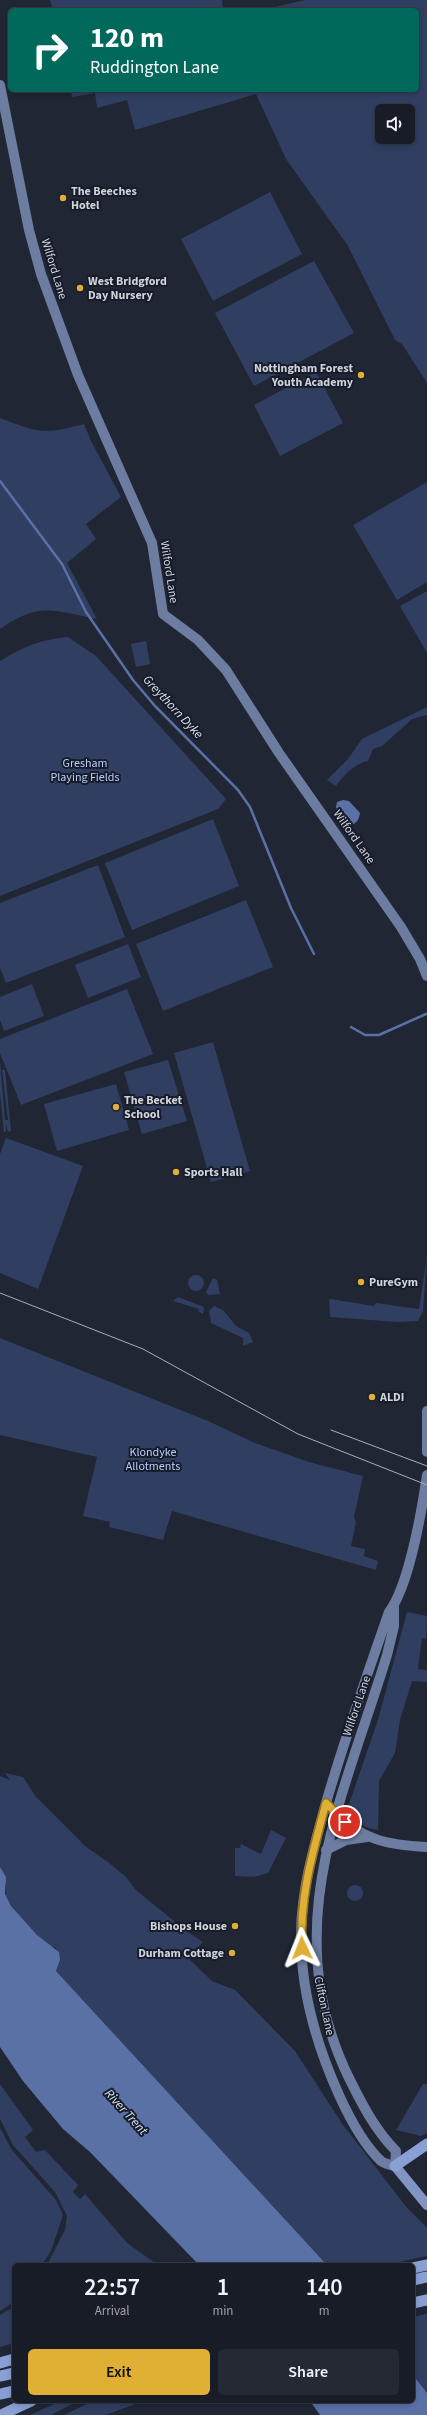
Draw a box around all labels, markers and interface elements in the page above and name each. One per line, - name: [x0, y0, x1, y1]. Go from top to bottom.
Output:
- text: 120 m: [90, 18, 164, 58]
- icon: right: [24, 24, 76, 76]
- text: Ruddington Lane: [90, 55, 219, 80]
- map controls: [375, 104, 415, 144]
- button: sound: [375, 104, 415, 144]
- place label: The Beeches Hotel: [71, 183, 137, 214]
- marker: The Beeches Hotel: [58, 193, 68, 203]
- street label: Wilford Lane: [37, 236, 71, 302]
- place label: West Bridgford Day Nursery: [88, 273, 167, 304]
- marker: West Bridgford Day Nursery: [75, 283, 85, 293]
- place label: Nottingham Forest Youth Academy: [254, 360, 354, 391]
- marker: Nottingham Forest Youth Academy: [356, 370, 366, 380]
- street label: Wilford Lane: [156, 540, 182, 604]
- water label: Greythorn Dyke: [139, 671, 207, 743]
- park label: Gresham Playing Fields: [50, 755, 120, 786]
- street label: Wilford Lane: [329, 806, 379, 868]
- place label: The Becket School: [124, 1092, 183, 1123]
- marker: The Becket School: [111, 1102, 121, 1112]
- place label: Sports Hall: [184, 1164, 243, 1181]
- marker: Sports Hall: [171, 1167, 181, 1177]
- place label: PureGym: [369, 1274, 418, 1291]
- marker: PureGym: [356, 1277, 366, 1287]
- place label: ALDI: [379, 1389, 404, 1406]
- marker: ALDI: [367, 1392, 377, 1402]
- park label: Klondyke Allotments: [126, 1444, 180, 1475]
- street label: Wilford Lane: [339, 1673, 375, 1738]
- pin: [328, 1805, 362, 1839]
- icon: arrive: [334, 1811, 356, 1833]
- place label: Bishops House: [150, 1918, 227, 1935]
- marker: Bishops House: [230, 1921, 240, 1931]
- position arrow: [281, 1927, 323, 1969]
- place label: Durham Cottage: [138, 1945, 224, 1962]
- marker: Durham Cottage: [227, 1948, 237, 1958]
- street label: Clifton Lane: [309, 1975, 339, 2037]
- water label: River Trent: [100, 2085, 152, 2140]
- text: 22:57: [84, 2270, 140, 2305]
- text: 1: [217, 2270, 229, 2305]
- text: 140: [306, 2270, 343, 2305]
- text: Arrival: [95, 2302, 130, 2320]
- text: min: [212, 2302, 233, 2320]
- text: m: [319, 2302, 330, 2320]
- button: Exit: [28, 2349, 210, 2395]
- button: Share: [218, 2349, 399, 2395]

